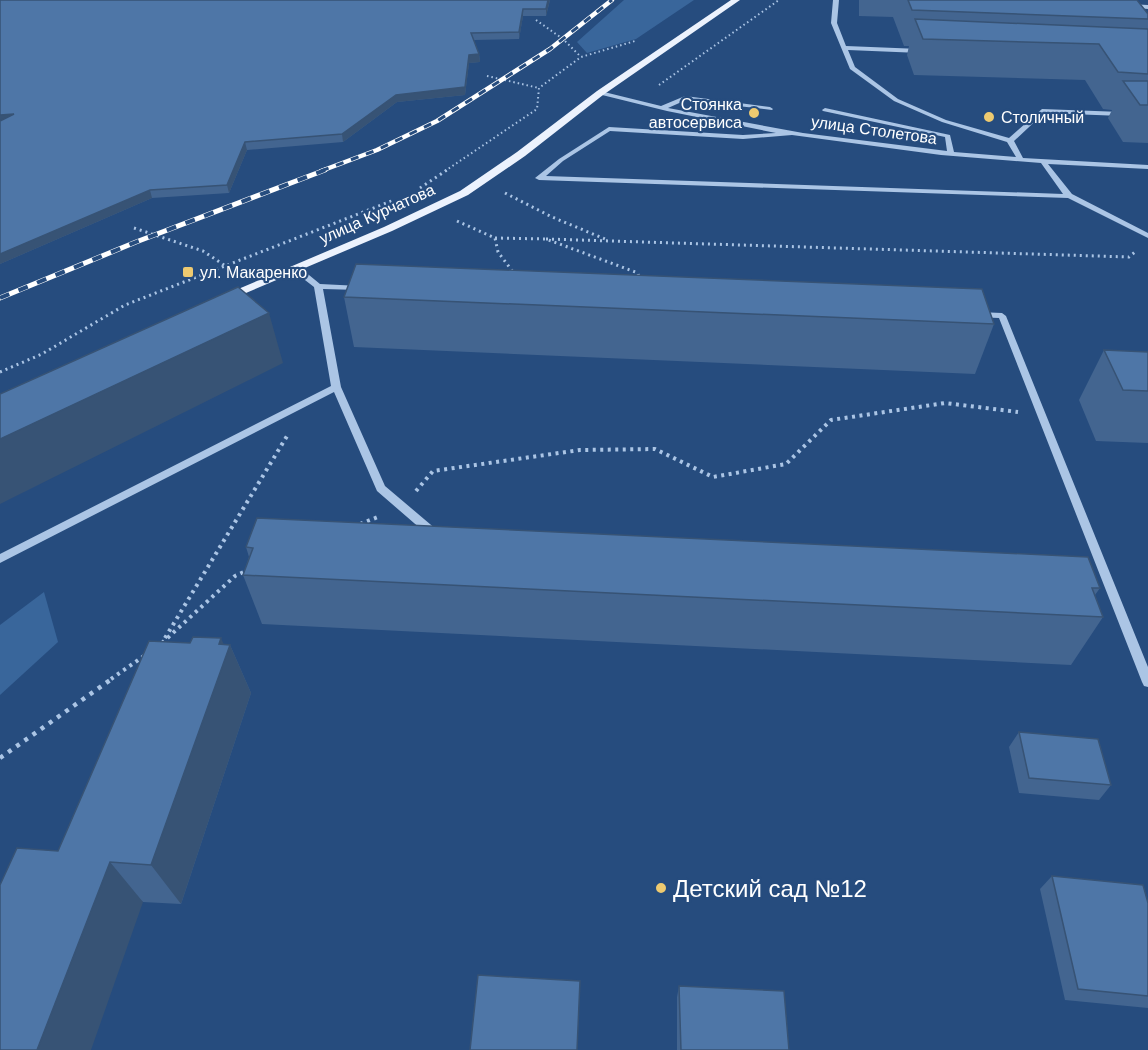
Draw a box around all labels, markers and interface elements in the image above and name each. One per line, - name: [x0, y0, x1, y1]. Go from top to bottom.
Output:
- place label: Стоянка автосервиса: [649, 96, 742, 131]
- marker: Стоянка автосервиса: [747, 106, 761, 120]
- place label: Столичный: [1001, 109, 1084, 126]
- marker: Столичный: [982, 110, 996, 124]
- street label: улица Столетова: [810, 113, 938, 147]
- street label: улица Курчатова: [317, 181, 437, 247]
- place label: ул. Макаренко: [200, 264, 307, 281]
- marker: ул. Макаренко: [181, 265, 195, 279]
- place label: Детский сад №12: [673, 875, 867, 902]
- marker: Детский сад №12: [654, 881, 668, 895]

